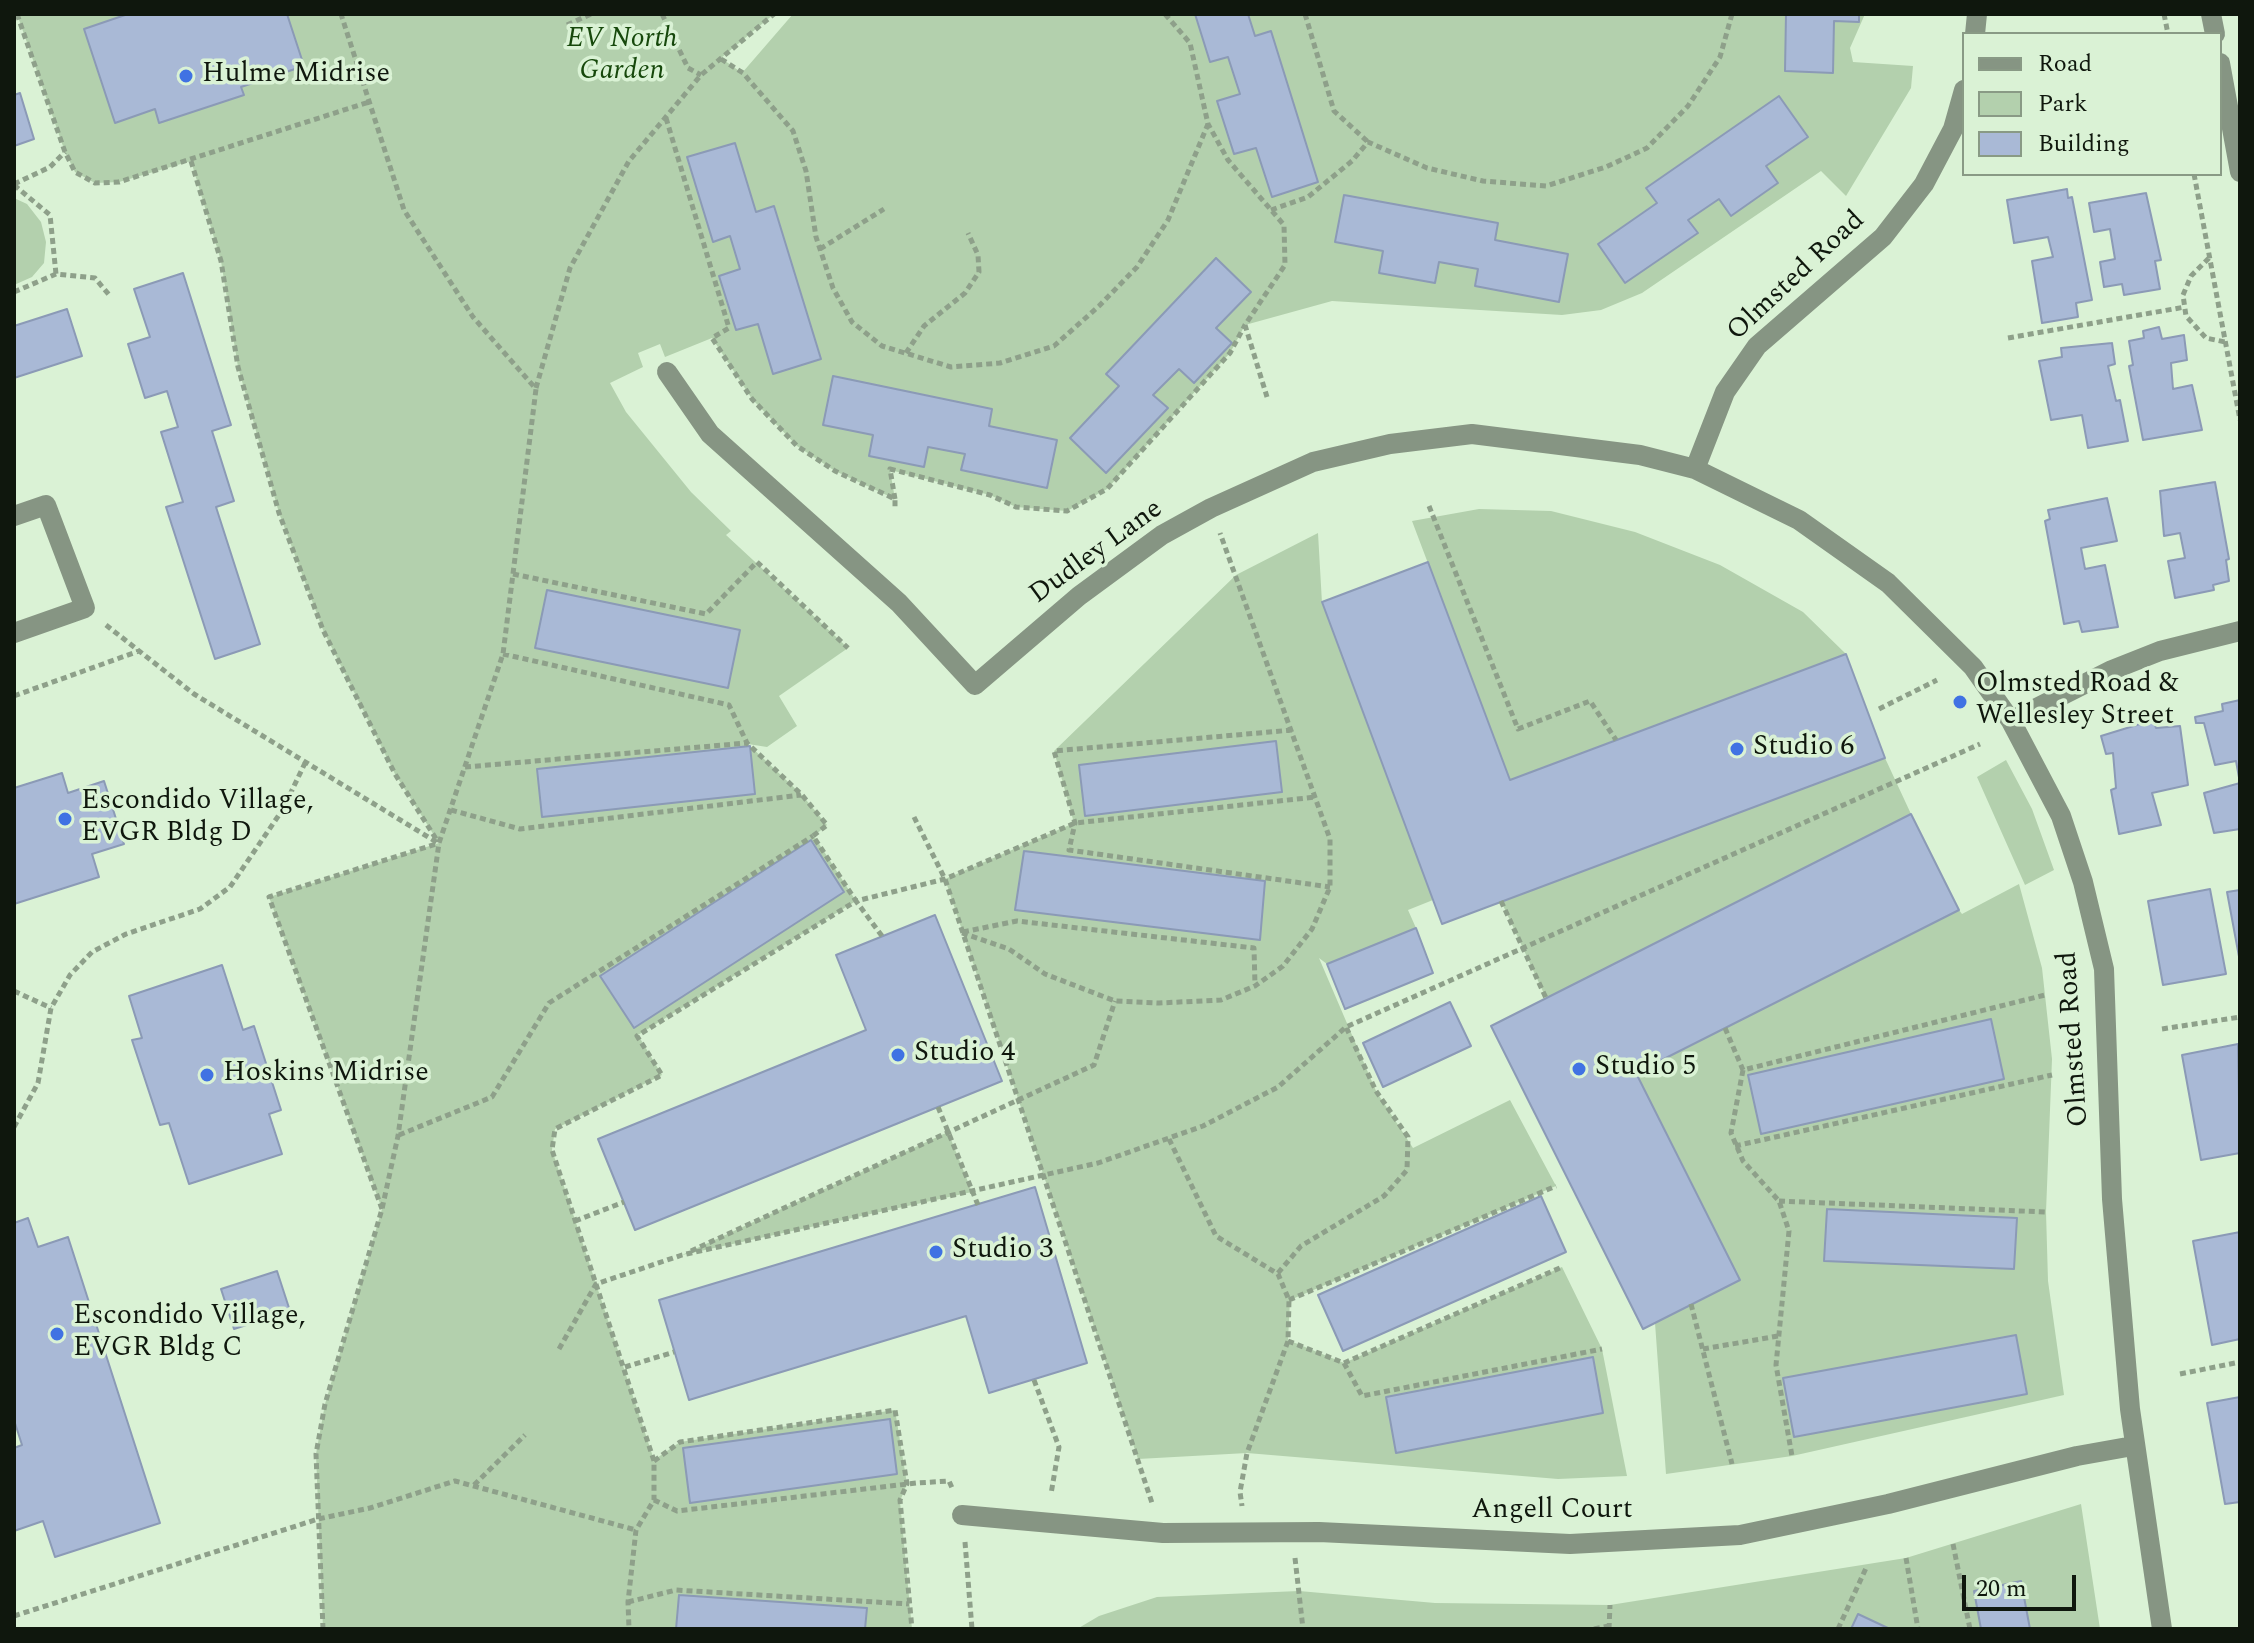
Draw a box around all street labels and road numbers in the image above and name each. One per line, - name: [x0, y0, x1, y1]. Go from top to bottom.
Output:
- street label: Olmsted Road: [1721, 205, 1873, 349]
- street label: Dudley Lane: [1024, 493, 1170, 613]
- street label: Olmsted Road: [2052, 950, 2098, 1128]
- street label: Angell Court: [1471, 1495, 1633, 1529]

